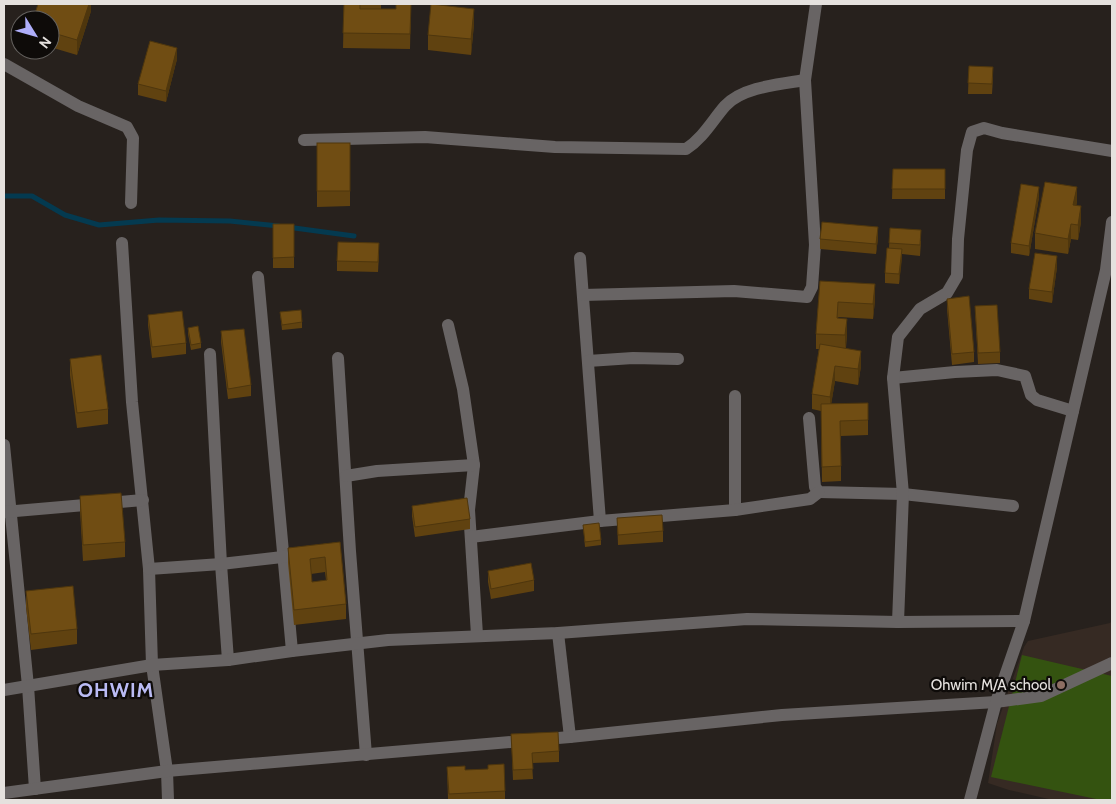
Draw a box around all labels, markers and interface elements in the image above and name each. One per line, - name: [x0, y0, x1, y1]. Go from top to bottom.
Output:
- north arrow: [10, 10, 60, 60]
- text: N: [35, 33, 56, 52]
- place label: Ohwim M/A school: [931, 676, 1051, 694]
- district label: OHWIM: [78, 678, 154, 702]
- marker: Ohwim M/A school: [1055, 679, 1067, 691]

